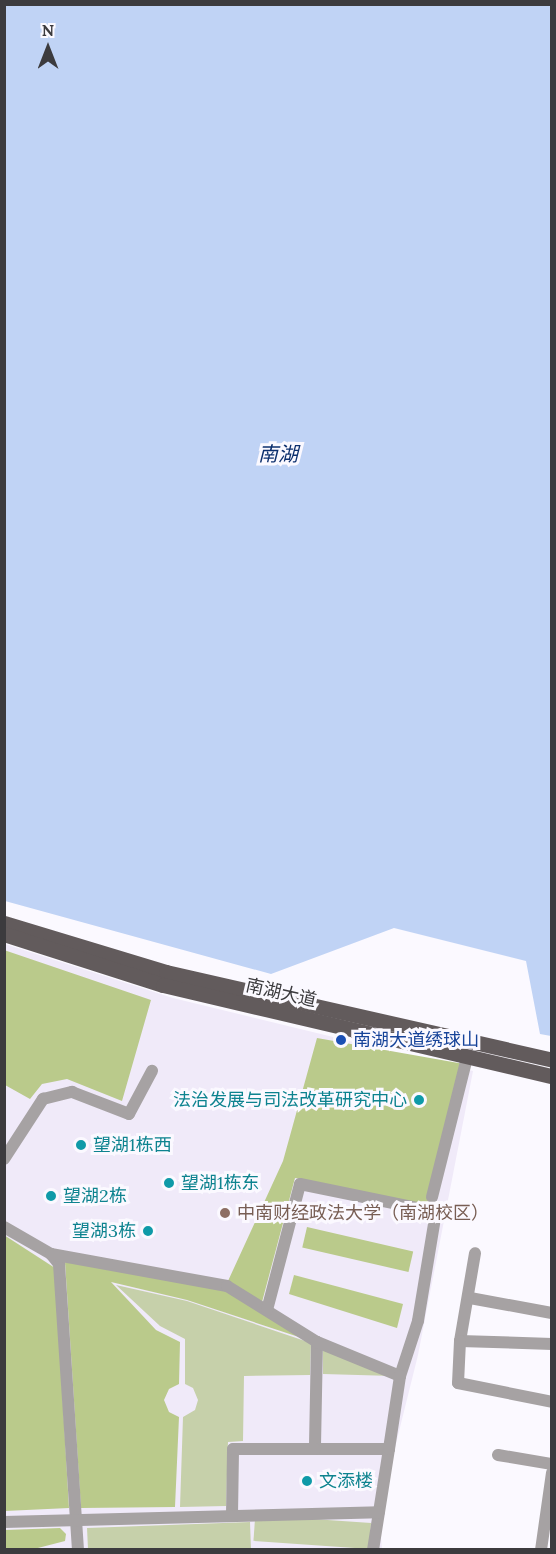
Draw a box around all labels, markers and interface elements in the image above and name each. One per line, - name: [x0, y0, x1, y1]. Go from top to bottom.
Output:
- north arrow: [18, 18, 78, 78]
- text: N: [42, 20, 54, 40]
- water label: 南湖: [258, 441, 298, 465]
- street label: 南湖大道: [243, 974, 319, 1012]
- place label: 南湖大道绣球山: [353, 1029, 479, 1051]
- marker: 南湖大道绣球山: [334, 1033, 348, 1047]
- place label: 法治发展与司法改革研究中心: [173, 1089, 407, 1111]
- marker: 法治发展与司法改革研究中心: [412, 1093, 426, 1107]
- place label: 望湖1栋西: [93, 1134, 172, 1156]
- marker: 望湖1栋西: [74, 1138, 88, 1152]
- place label: 望湖1栋东: [181, 1172, 260, 1194]
- marker: 望湖1栋东: [162, 1176, 176, 1190]
- place label: 望湖2栋: [63, 1185, 127, 1207]
- marker: 望湖2栋: [44, 1189, 58, 1203]
- place label: 中南财经政法大学（南湖校区）: [237, 1202, 489, 1224]
- marker: 中南财经政法大学（南湖校区）: [218, 1206, 232, 1220]
- place label: 望湖3栋: [72, 1220, 136, 1242]
- marker: 望湖3栋: [141, 1224, 155, 1238]
- place label: 文添楼: [319, 1470, 373, 1492]
- marker: 文添楼: [300, 1474, 314, 1488]

